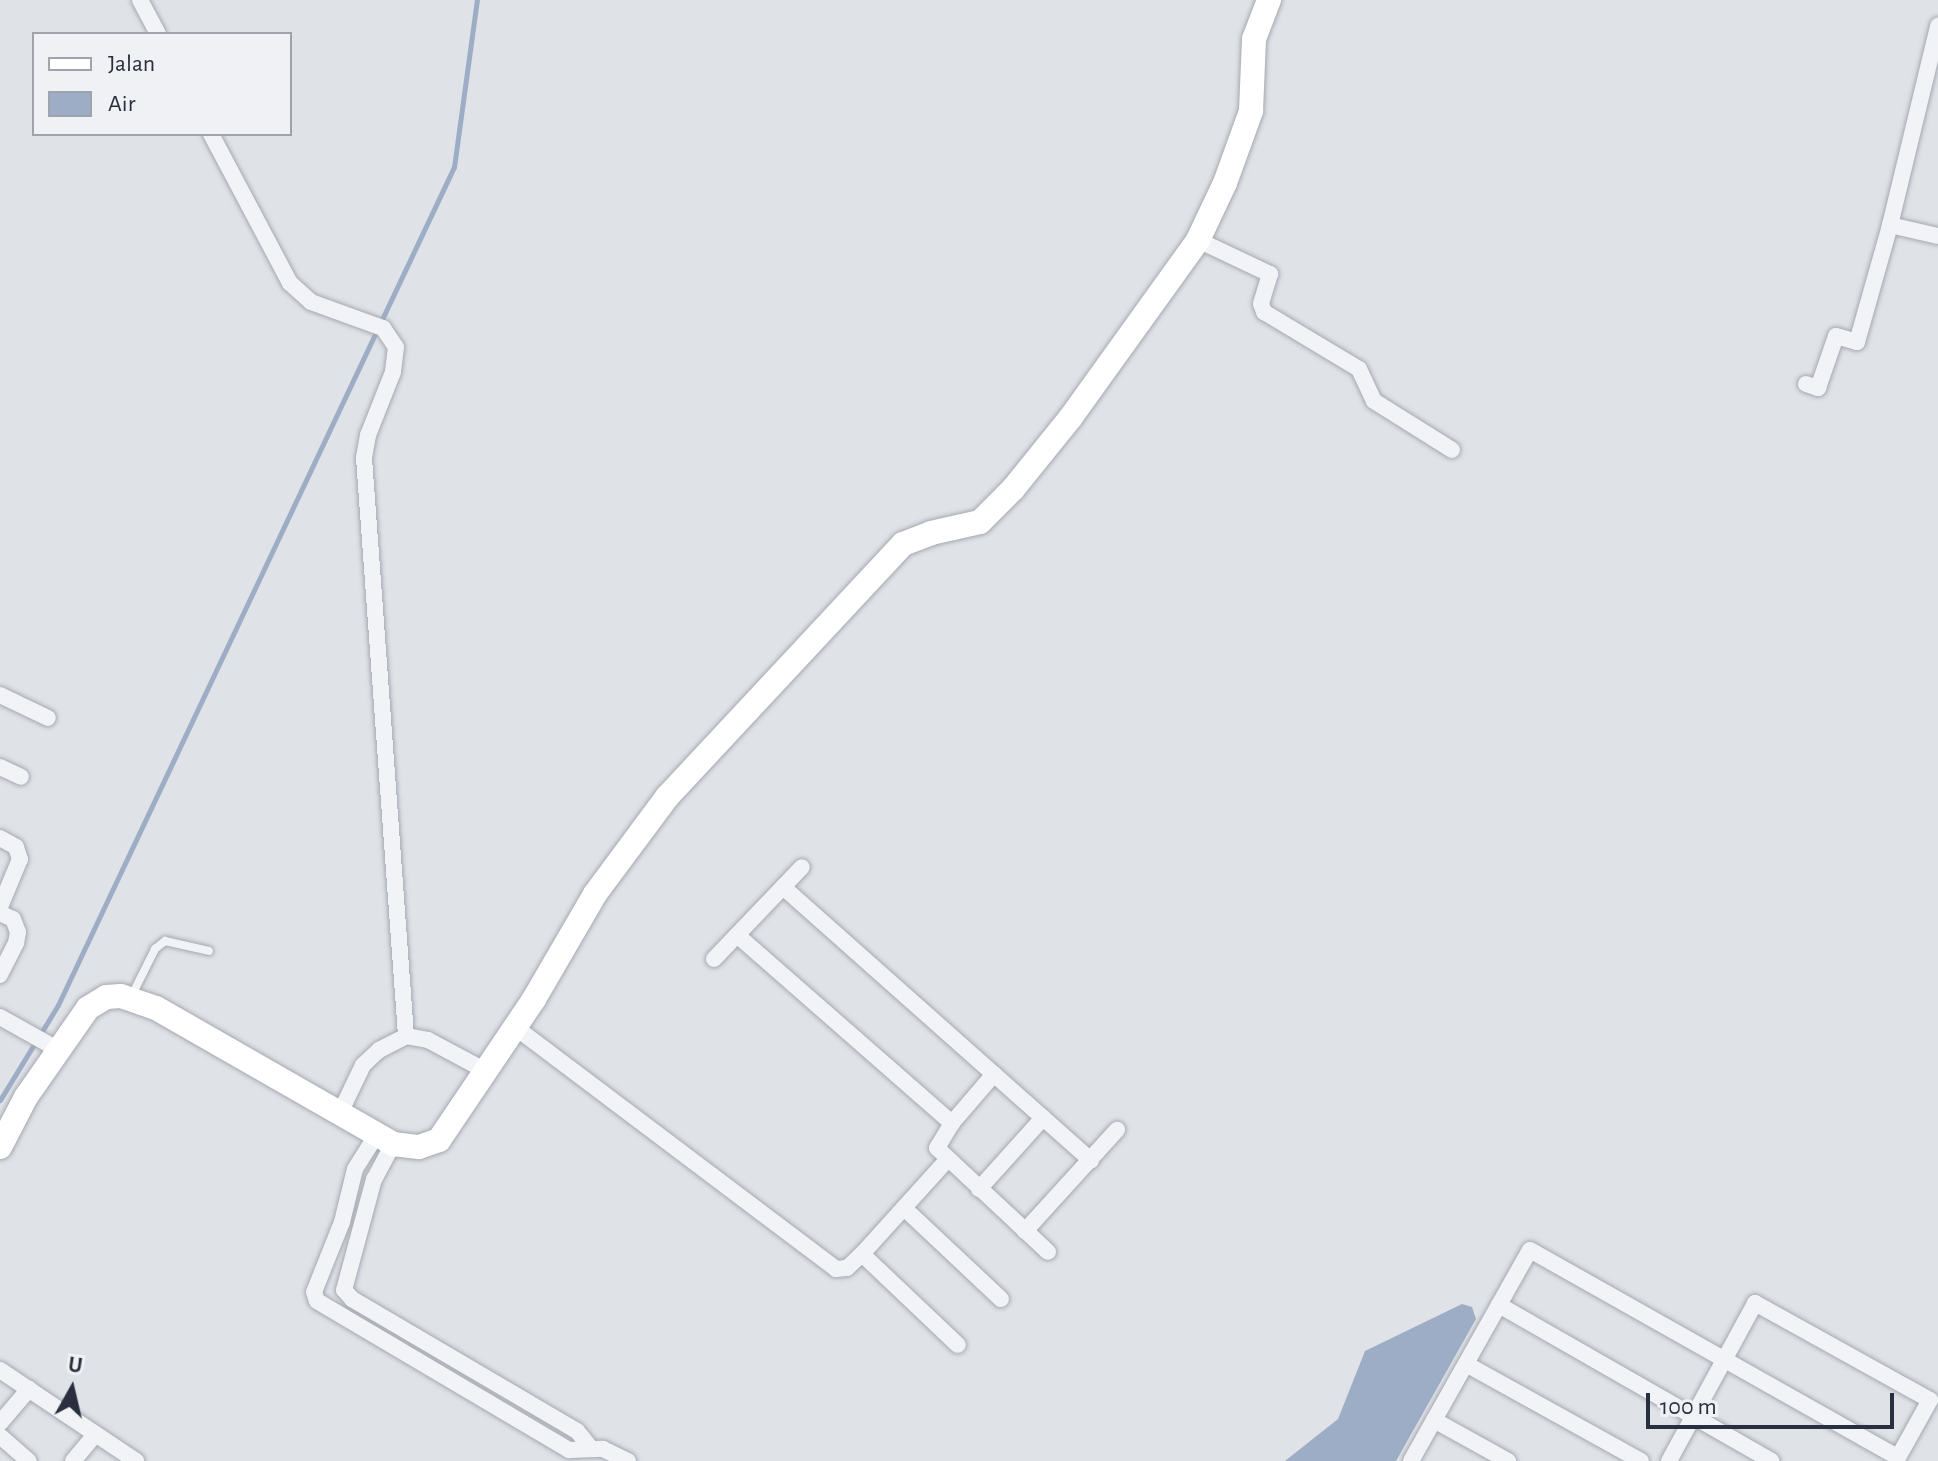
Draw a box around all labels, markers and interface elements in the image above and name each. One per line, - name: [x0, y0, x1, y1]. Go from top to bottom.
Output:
- legend: [32, 32, 292, 136]
- text: Jalan: [108, 52, 155, 76]
- text: Air: [108, 92, 135, 116]
- north arrow: [32, 1349, 112, 1429]
- text: U: [67, 1353, 84, 1377]
- scale bar: [1650, 1377, 1898, 1427]
- text: 100 m: [1660, 1395, 1717, 1419]

